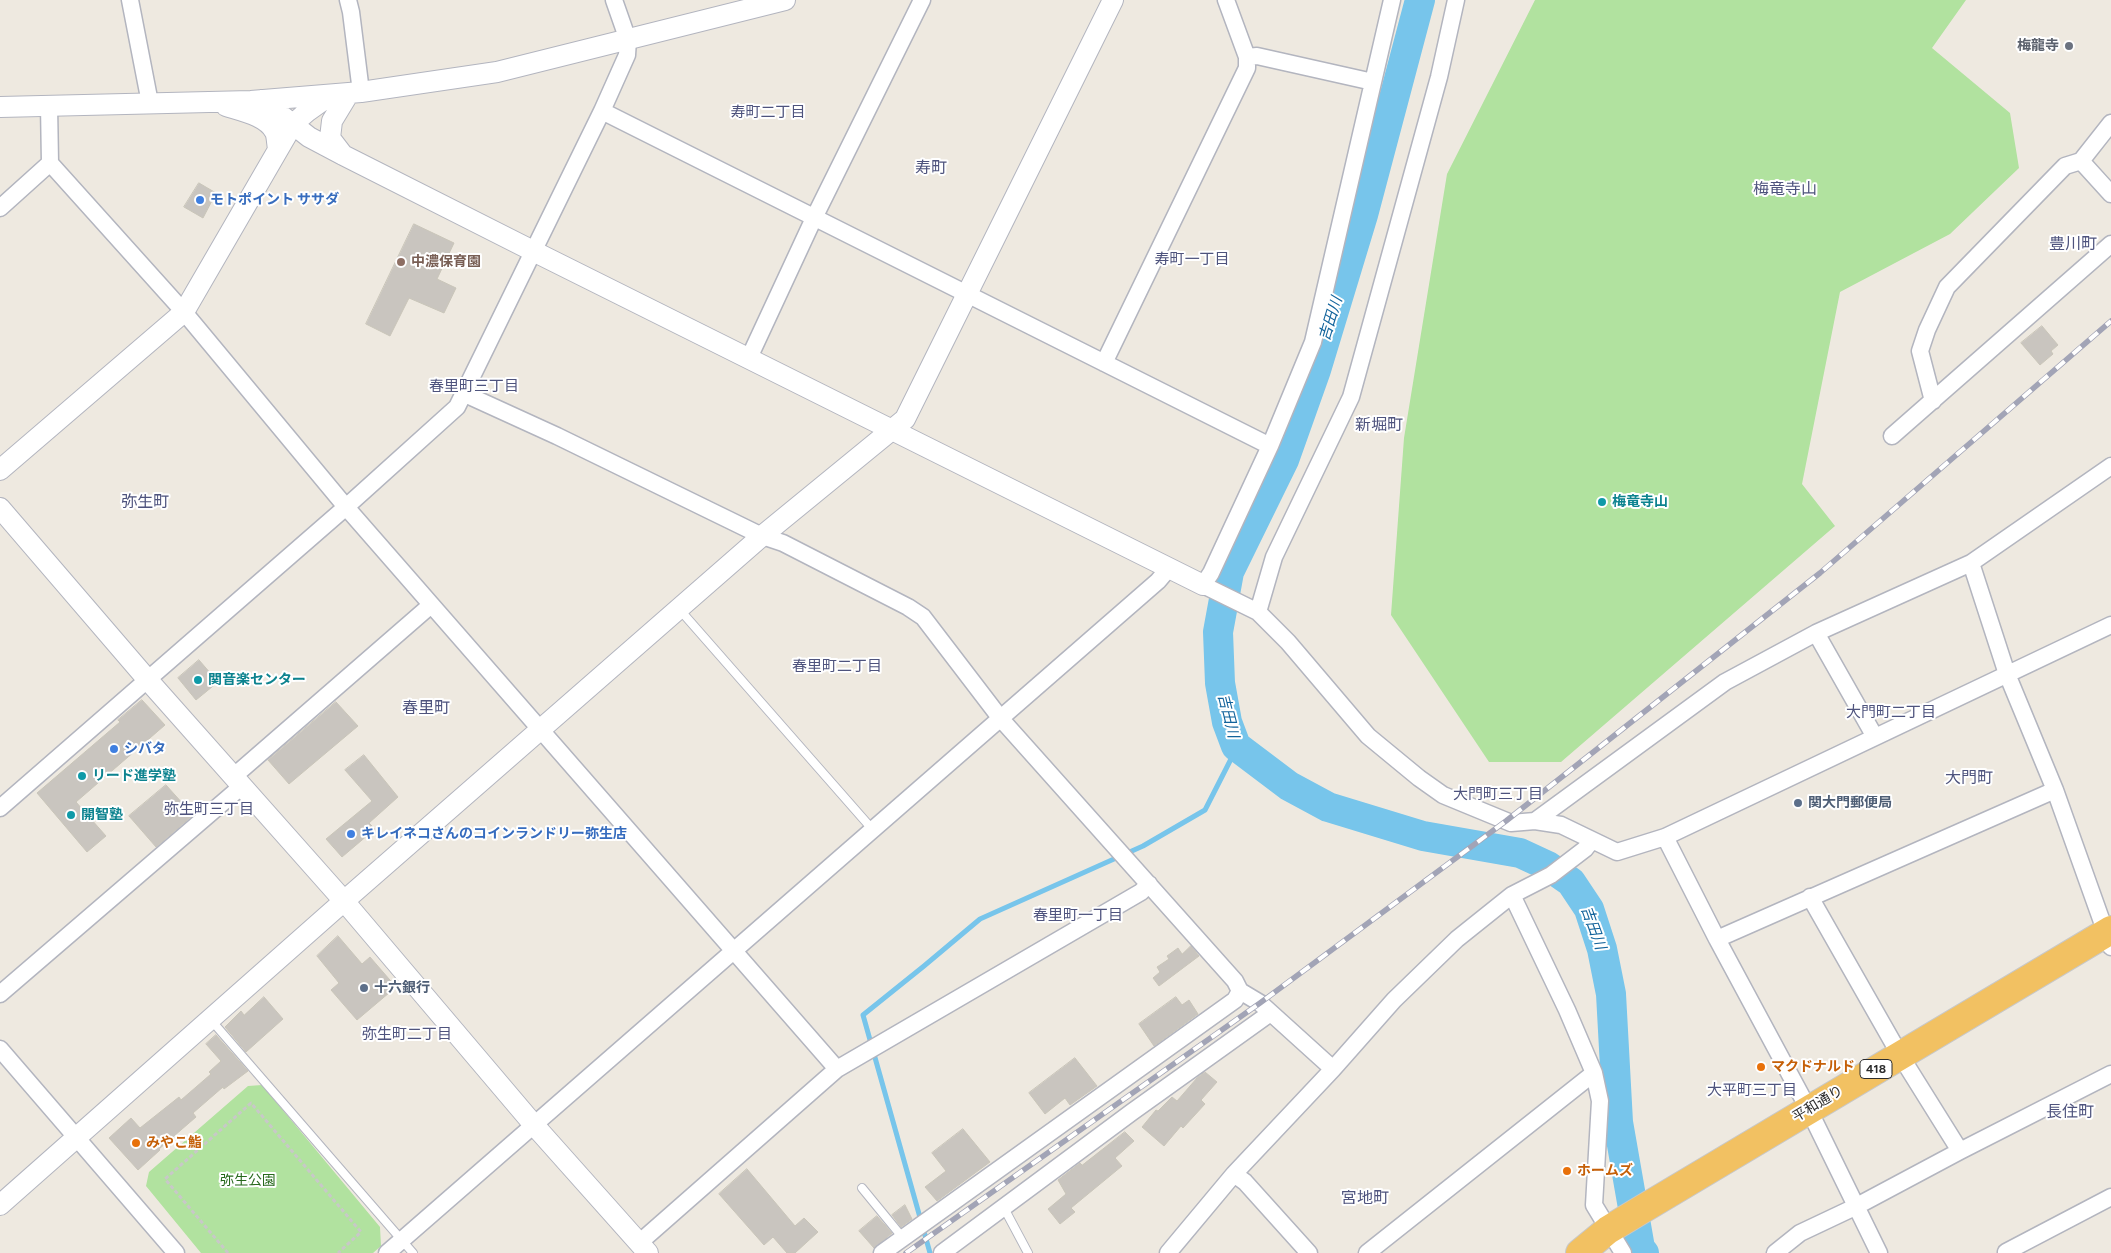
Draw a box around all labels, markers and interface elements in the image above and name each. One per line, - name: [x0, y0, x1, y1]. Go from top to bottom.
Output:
- place label: 梅龍寺: [2017, 38, 2059, 54]
- marker: 梅龍寺: [2063, 40, 2075, 52]
- district label: 寿町二丁目: [731, 104, 805, 122]
- district label: 寿町: [915, 158, 947, 178]
- district label: 梅竜寺山: [1753, 179, 1817, 199]
- place label: モトポイント ササダ: [210, 192, 339, 208]
- marker: モトポイント ササダ: [194, 194, 206, 206]
- district label: 豊川町: [2049, 234, 2097, 254]
- district label: 寿町一丁目: [1155, 251, 1229, 269]
- place label: 中濃保育園: [411, 254, 481, 270]
- marker: 中濃保育園: [395, 256, 407, 268]
- water label: 吉田川: [1316, 295, 1346, 343]
- district label: 春里町三丁目: [429, 378, 519, 396]
- district label: 新堀町: [1355, 415, 1403, 435]
- district label: 弥生町: [121, 492, 169, 512]
- place label: 梅竜寺山: [1612, 494, 1668, 510]
- marker: 梅竜寺山: [1596, 496, 1608, 508]
- district label: 春里町二丁目: [792, 658, 882, 676]
- place label: 関音楽センター: [208, 672, 306, 688]
- marker: 関音楽センター: [192, 674, 204, 686]
- water label: 吉田川: [1214, 692, 1242, 740]
- district label: 春里町: [402, 698, 450, 718]
- district label: 大門町二丁目: [1846, 704, 1936, 722]
- place label: シバタ: [124, 741, 166, 757]
- marker: シバタ: [108, 743, 120, 755]
- place label: リード進学塾: [92, 768, 176, 784]
- district label: 大門町: [1945, 768, 1993, 788]
- marker: リード進学塾: [76, 770, 88, 782]
- district label: 大門町三丁目: [1453, 786, 1543, 804]
- place label: 関大門郵便局: [1808, 795, 1892, 811]
- marker: 関大門郵便局: [1792, 797, 1804, 809]
- district label: 弥生町三丁目: [164, 801, 254, 819]
- place label: 開智塾: [81, 807, 123, 823]
- marker: 開智塾: [65, 809, 77, 821]
- place label: キレイネコさんのコインランドリー弥生店: [361, 826, 627, 842]
- marker: キレイネコさんのコインランドリー弥生店: [345, 828, 357, 840]
- water label: 吉田川: [1577, 904, 1609, 952]
- district label: 春里町一丁目: [1033, 907, 1123, 925]
- place label: 十六銀行: [374, 980, 430, 996]
- marker: 十六銀行: [358, 982, 370, 994]
- district label: 弥生町二丁目: [362, 1026, 452, 1044]
- place label: マクドナルド: [1771, 1059, 1855, 1075]
- road number: 418: [1860, 1060, 1892, 1078]
- marker: マクドナルド: [1755, 1061, 1767, 1073]
- district label: 大平町三丁目: [1707, 1082, 1797, 1100]
- street label: 平和通り: [1790, 1082, 1846, 1126]
- district label: 長住町: [2046, 1102, 2094, 1122]
- place label: みやこ鮨: [146, 1135, 202, 1151]
- marker: みやこ鮨: [130, 1137, 142, 1149]
- place label: ホームズ: [1577, 1163, 1633, 1179]
- marker: ホームズ: [1561, 1165, 1573, 1177]
- park label: 弥生公園: [220, 1173, 276, 1189]
- district label: 宮地町: [1341, 1188, 1389, 1208]

